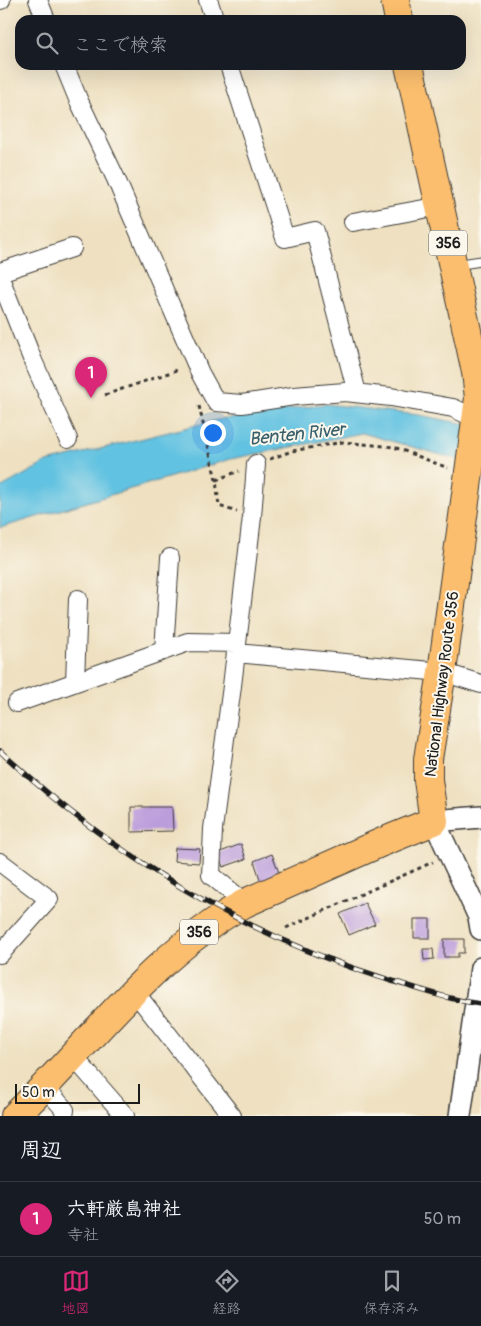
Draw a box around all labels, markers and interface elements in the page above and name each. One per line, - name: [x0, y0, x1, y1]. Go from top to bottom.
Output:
- search box: [15, 15, 466, 70]
- icon: search: [33, 29, 61, 57]
- text: ここで検索: [73, 33, 168, 57]
- road number: 356: [429, 230, 467, 256]
- pin: 1: [75, 357, 107, 398]
- water label: Benten River: [248, 418, 349, 451]
- your location: [200, 420, 226, 446]
- street label: National Highway Route 356: [421, 590, 463, 778]
- road number: 356: [180, 920, 218, 944]
- scale bar: [15, 1081, 140, 1104]
- text: 50 m: [22, 1084, 55, 1101]
- text: 周辺: [20, 1137, 62, 1164]
- text: 六軒厳島神社: [67, 1197, 181, 1221]
- text: 1: [33, 1209, 39, 1229]
- text: 50 m: [424, 1209, 461, 1229]
- text: 寺社: [67, 1225, 99, 1245]
- tab: 地図: [62, 1267, 90, 1317]
- tab: 経路: [213, 1267, 241, 1317]
- tab: 保存済み: [364, 1267, 420, 1317]

